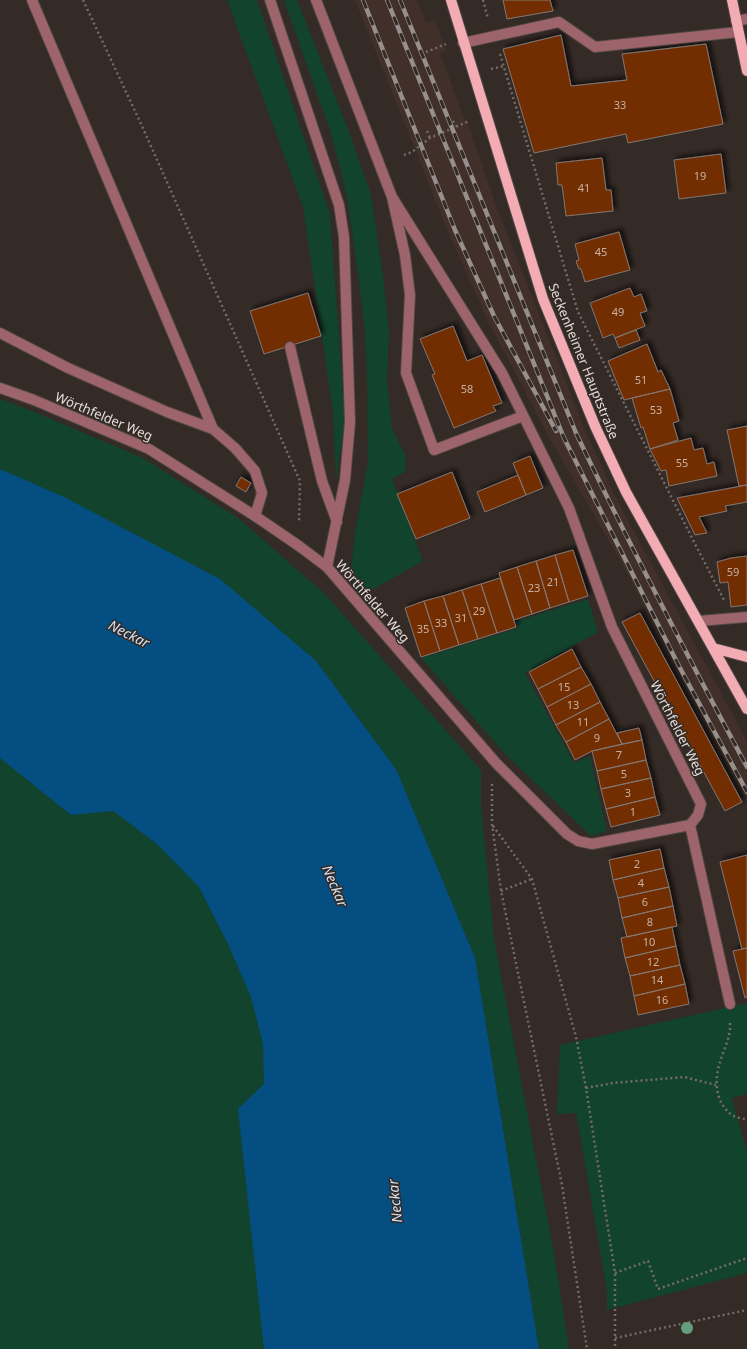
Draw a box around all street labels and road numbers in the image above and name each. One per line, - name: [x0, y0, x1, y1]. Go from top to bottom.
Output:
- street label: Seckenheimer Hauptstraße: [544, 280, 624, 442]
- street label: Wörthfelder Weg: [53, 387, 155, 445]
- street label: Wörthfelder Weg: [332, 556, 414, 646]
- street label: Wörthfelder Weg: [646, 677, 710, 779]

